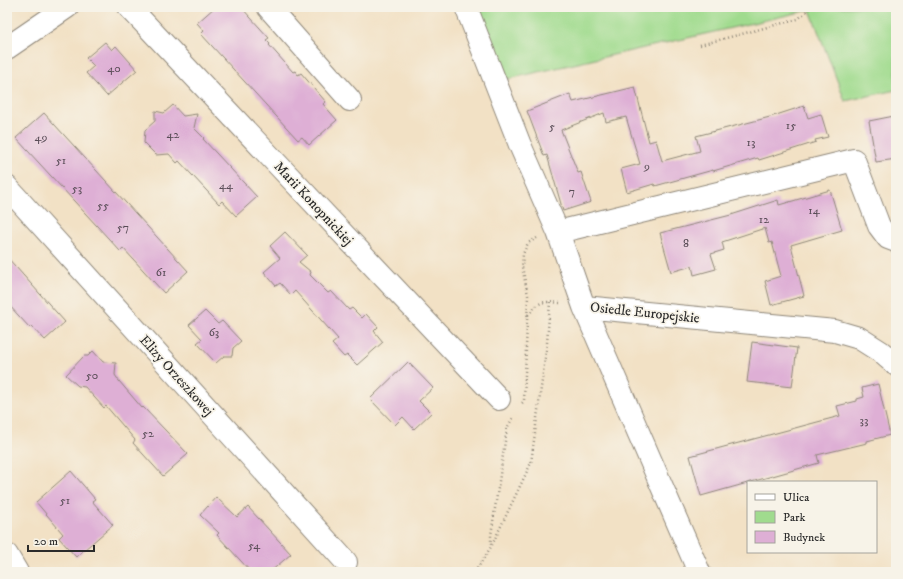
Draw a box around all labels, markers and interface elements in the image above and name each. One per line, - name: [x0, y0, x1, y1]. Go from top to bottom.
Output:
- house number: 40: [107, 61, 121, 76]
- house number: 15: [786, 118, 796, 133]
- house number: 5: [549, 119, 555, 134]
- house number: 42: [167, 127, 180, 142]
- house number: 49: [35, 130, 47, 145]
- house number: 13: [747, 135, 755, 150]
- house number: 51: [56, 153, 66, 168]
- street label: Marii Konopnickiej: [270, 158, 357, 249]
- house number: 9: [643, 159, 650, 174]
- house number: 44: [219, 178, 234, 193]
- house number: 53: [72, 181, 82, 196]
- house number: 7: [569, 184, 575, 199]
- house number: 55: [97, 198, 109, 213]
- house number: 14: [808, 203, 821, 218]
- house number: 12: [759, 212, 769, 227]
- house number: 57: [117, 220, 129, 235]
- house number: 8: [683, 236, 689, 251]
- house number: 61: [156, 265, 166, 280]
- street label: Osiedle Europejskie: [589, 298, 701, 328]
- house number: 63: [209, 325, 219, 340]
- street label: Elizy Orzeszkowej: [135, 331, 217, 420]
- house number: 50: [86, 368, 98, 383]
- house number: 33: [860, 413, 868, 428]
- house number: 52: [142, 426, 154, 441]
- legend: [747, 481, 877, 553]
- text: Ulica: [783, 490, 810, 505]
- house number: 51: [60, 493, 70, 508]
- text: Park: [783, 510, 805, 525]
- scale bar: [28, 527, 94, 553]
- text: Budynek: [783, 530, 825, 545]
- text: 20 m: [34, 534, 58, 549]
- house number: 54: [248, 538, 261, 553]

